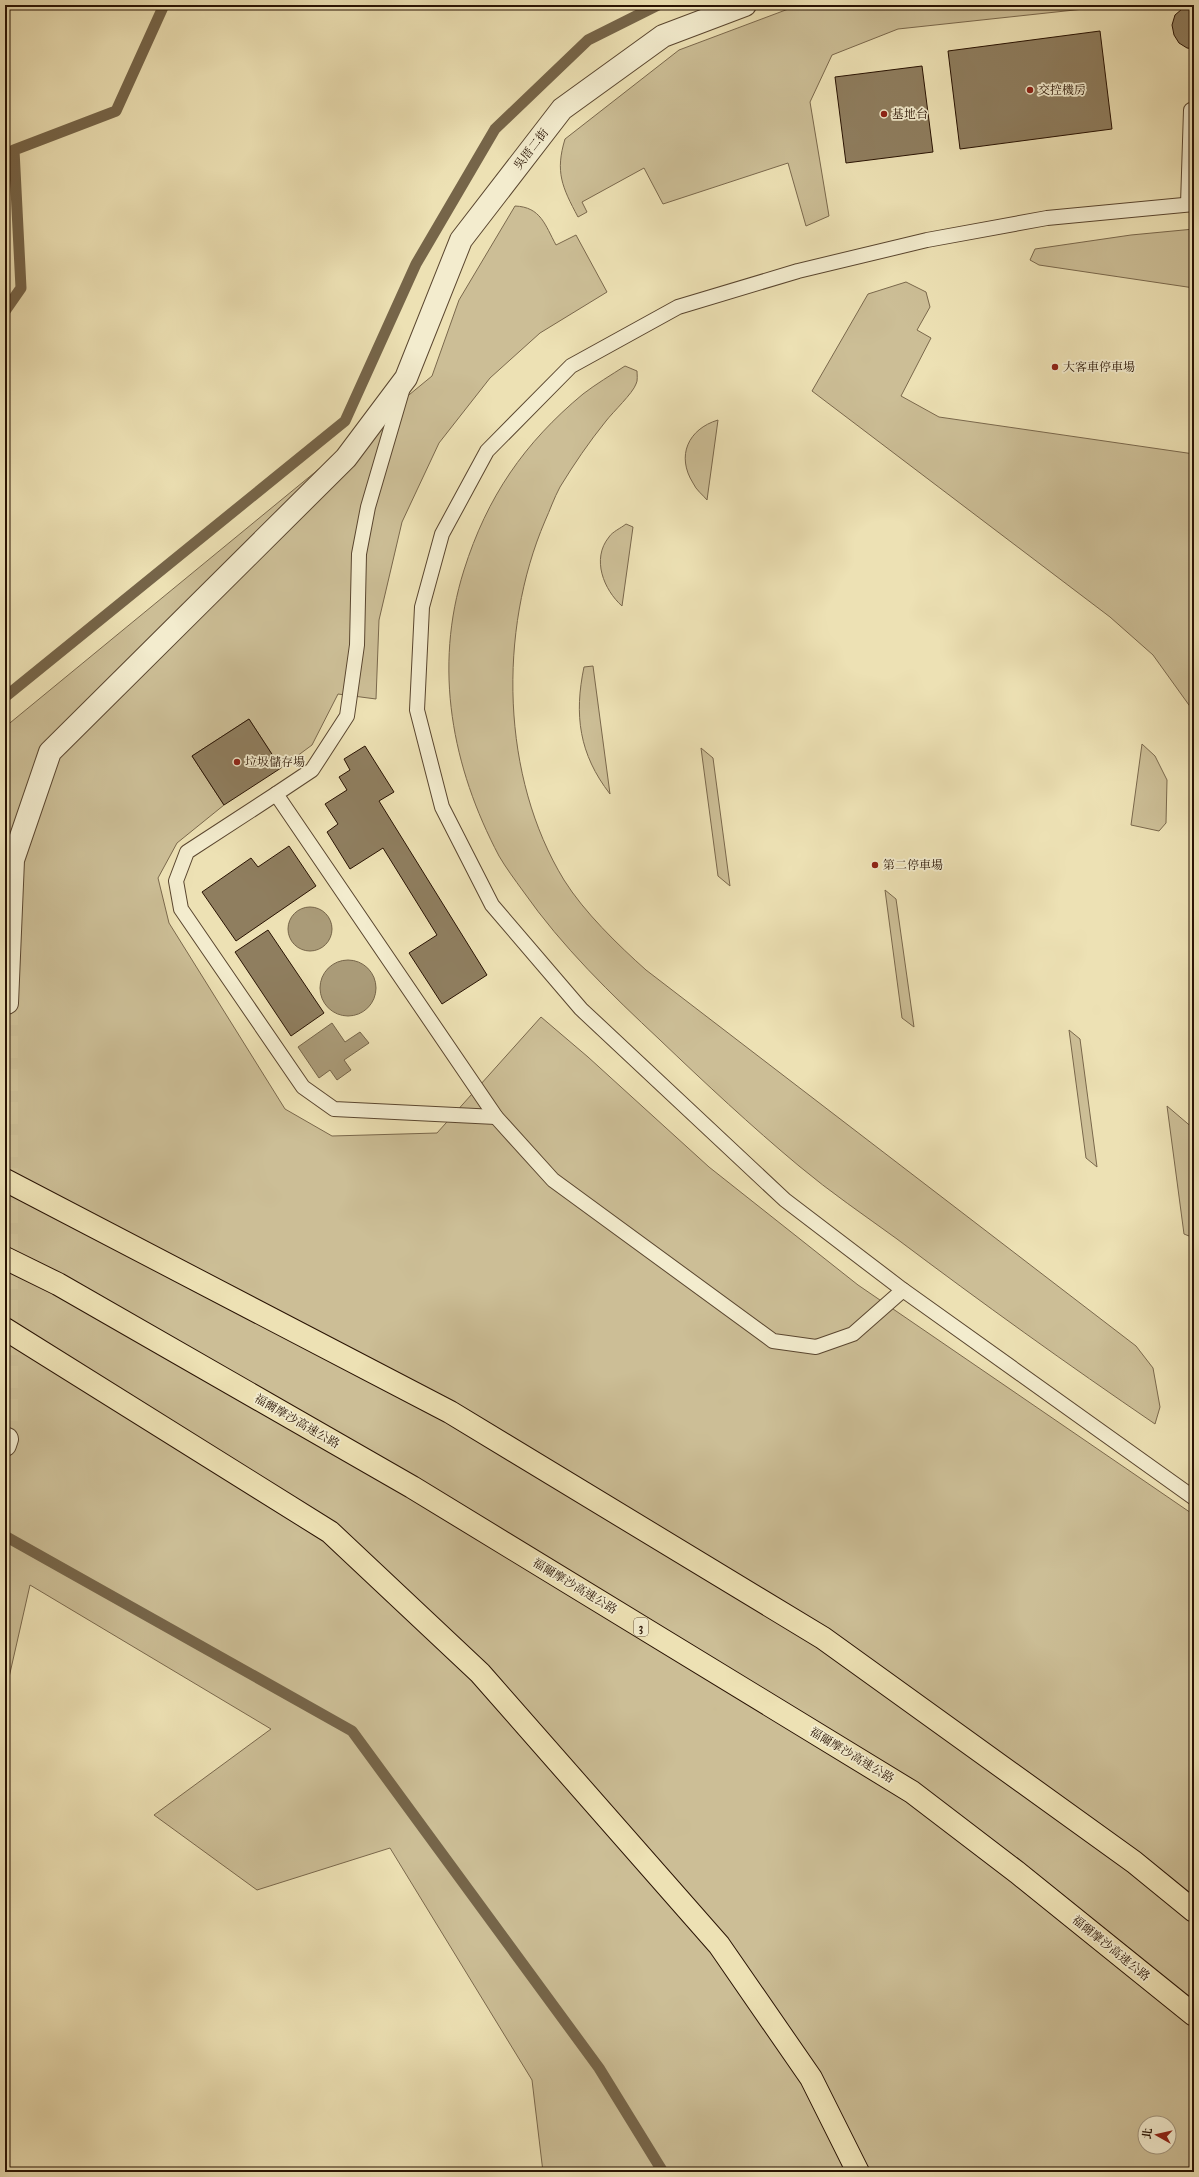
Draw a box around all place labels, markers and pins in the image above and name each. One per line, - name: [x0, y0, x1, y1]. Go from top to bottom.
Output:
- place label: 交控機房: [1038, 83, 1086, 97]
- marker: 交控機房: [1025, 85, 1035, 95]
- place label: 基地台: [892, 107, 928, 121]
- marker: 基地台: [879, 109, 889, 119]
- place label: 大客車停車場: [1063, 360, 1135, 374]
- marker: 大客車停車場: [1050, 362, 1060, 372]
- place label: 垃圾儲存場: [245, 755, 305, 769]
- marker: 垃圾儲存場: [232, 757, 242, 767]
- place label: 第二停車場: [883, 858, 943, 872]
- marker: 第二停車場: [870, 860, 880, 870]

